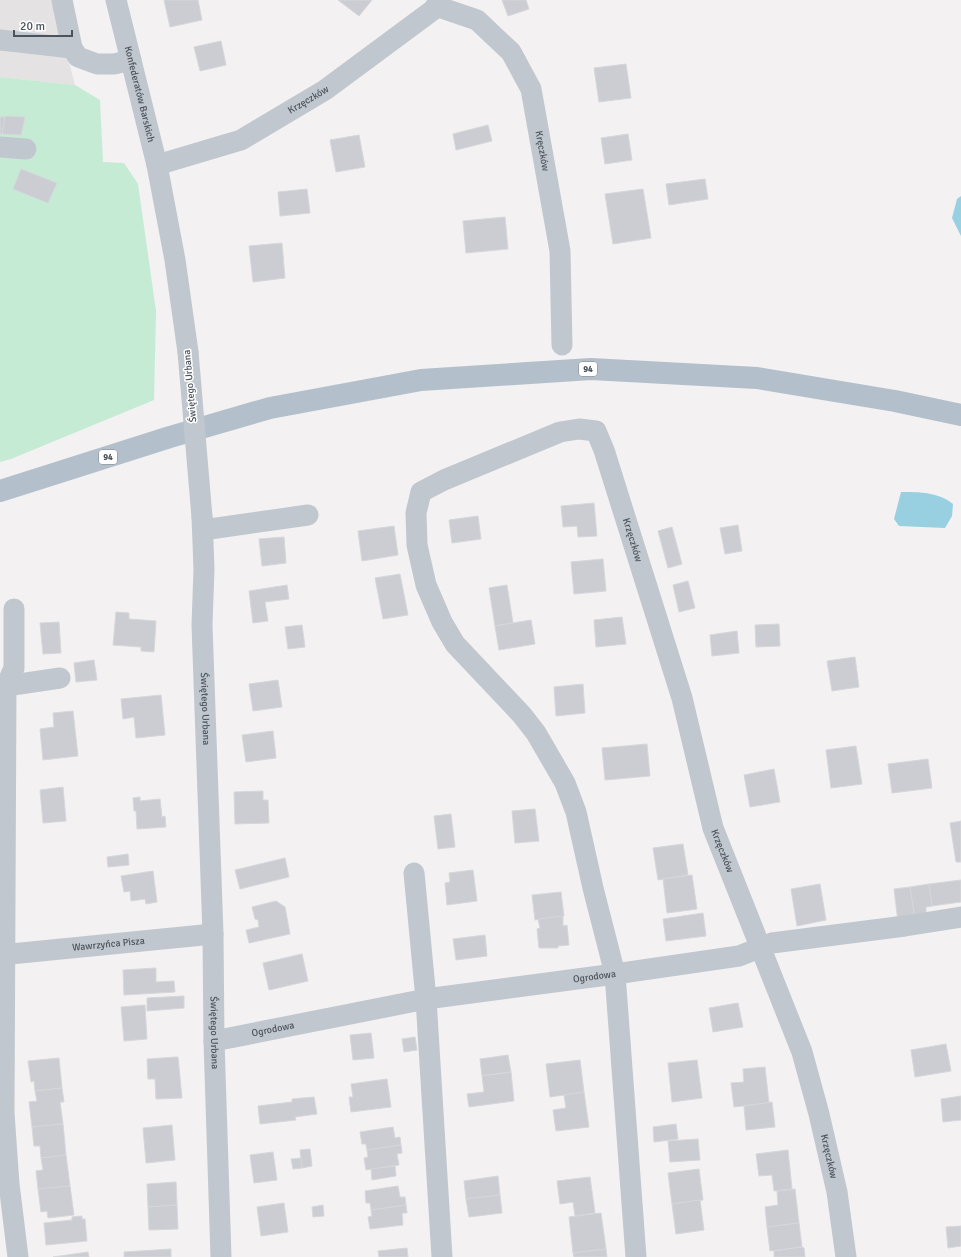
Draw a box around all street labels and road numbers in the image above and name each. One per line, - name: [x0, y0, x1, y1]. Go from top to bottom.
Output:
- street label: Konfederatów Barskich: [122, 45, 157, 143]
- street label: Krzęczków: [286, 83, 332, 117]
- street label: Kręczków: [533, 130, 552, 173]
- street label: Świętego Urbana: [180, 349, 199, 423]
- road number: 94: [579, 362, 597, 376]
- road number: 94: [99, 450, 117, 464]
- street label: Krzęczków: [620, 517, 645, 564]
- street label: Świętego Urbana: [198, 672, 212, 746]
- street label: Krzęczków: [708, 828, 736, 875]
- street label: Wawrzyńca Pisza: [72, 935, 145, 954]
- street label: Ogrodowa: [572, 968, 617, 986]
- street label: Świętego Urbana: [208, 996, 221, 1069]
- street label: Ogrodowa: [251, 1019, 295, 1039]
- street label: Krzęczków: [818, 1133, 840, 1181]

